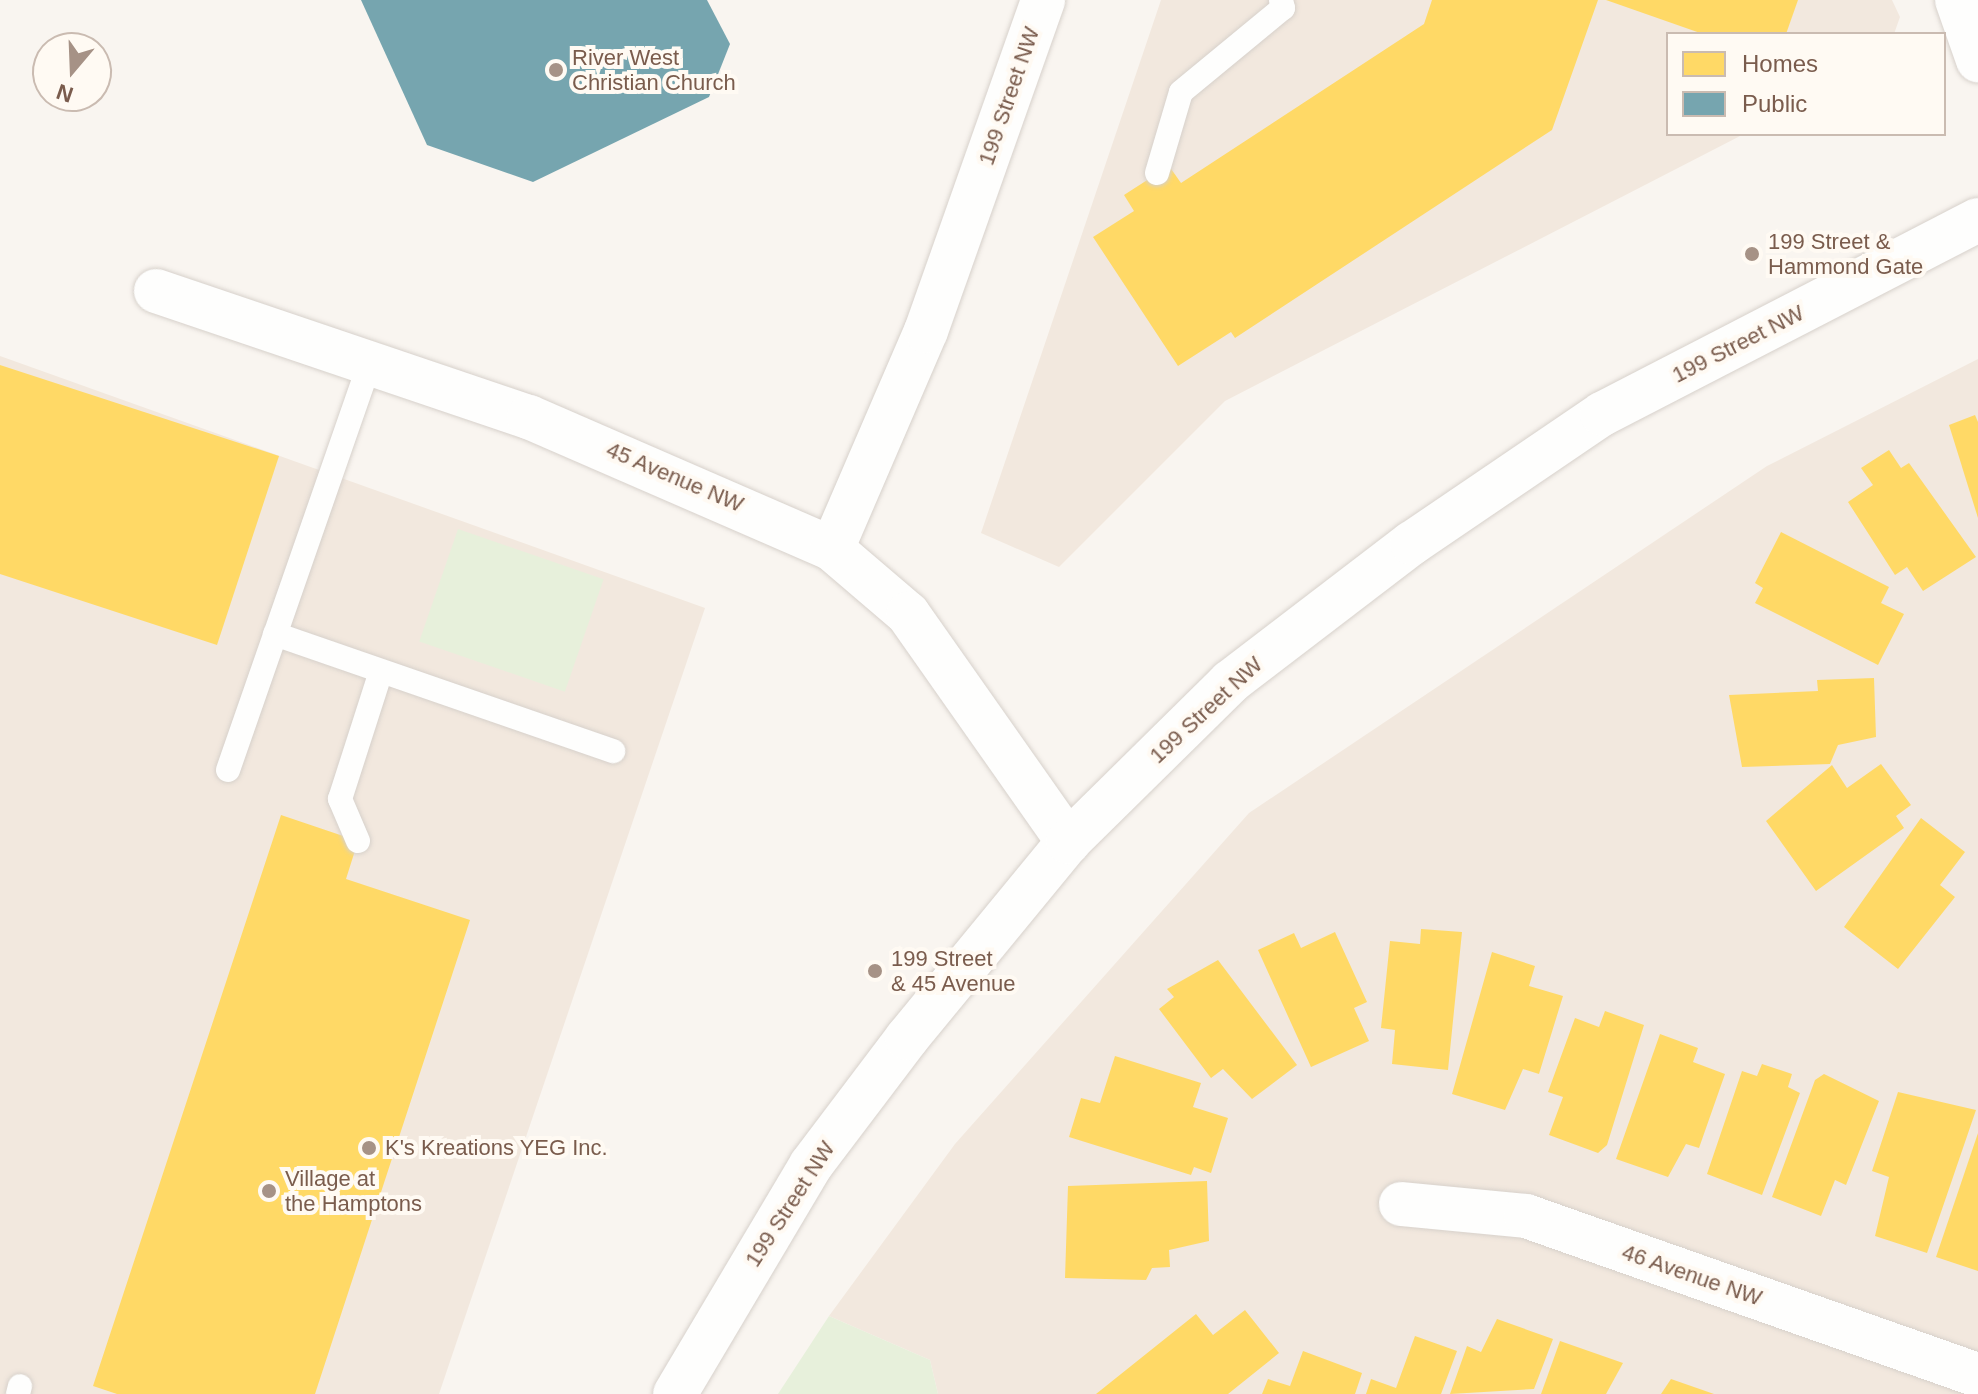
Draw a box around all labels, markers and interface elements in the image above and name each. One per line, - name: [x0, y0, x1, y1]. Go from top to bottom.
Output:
- street label: 199 Street NW: [973, 23, 1045, 169]
- north arrow: [32, 32, 112, 112]
- legend: [1666, 32, 1946, 136]
- place label: River West Christian Church: [572, 44, 736, 96]
- text: Homes: [1742, 50, 1818, 77]
- marker: River West Christian Church: [547, 61, 565, 79]
- text: N: [53, 79, 76, 108]
- text: Public: [1742, 90, 1807, 117]
- place label: 199 Street & Hammond Gate: [1768, 228, 1923, 280]
- marker: 199 Street & Hammond Gate: [1743, 245, 1761, 263]
- street label: 199 Street NW: [1668, 299, 1808, 389]
- street label: 45 Avenue NW: [602, 436, 748, 518]
- street label: 199 Street NW: [1144, 651, 1268, 769]
- place label: 199 Street & 45 Avenue: [891, 945, 1017, 996]
- marker: 199 Street & 45 Avenue: [866, 962, 884, 980]
- place label: K's Kreations YEG Inc.: [385, 1135, 608, 1161]
- street label: 199 Street NW: [740, 1136, 840, 1272]
- marker: K's Kreations YEG Inc.: [360, 1139, 378, 1157]
- place label: Village at the Hamptons: [285, 1165, 422, 1216]
- marker: Village at the Hamptons: [260, 1182, 278, 1200]
- street label: 46 Avenue NW: [1618, 1238, 1766, 1312]

